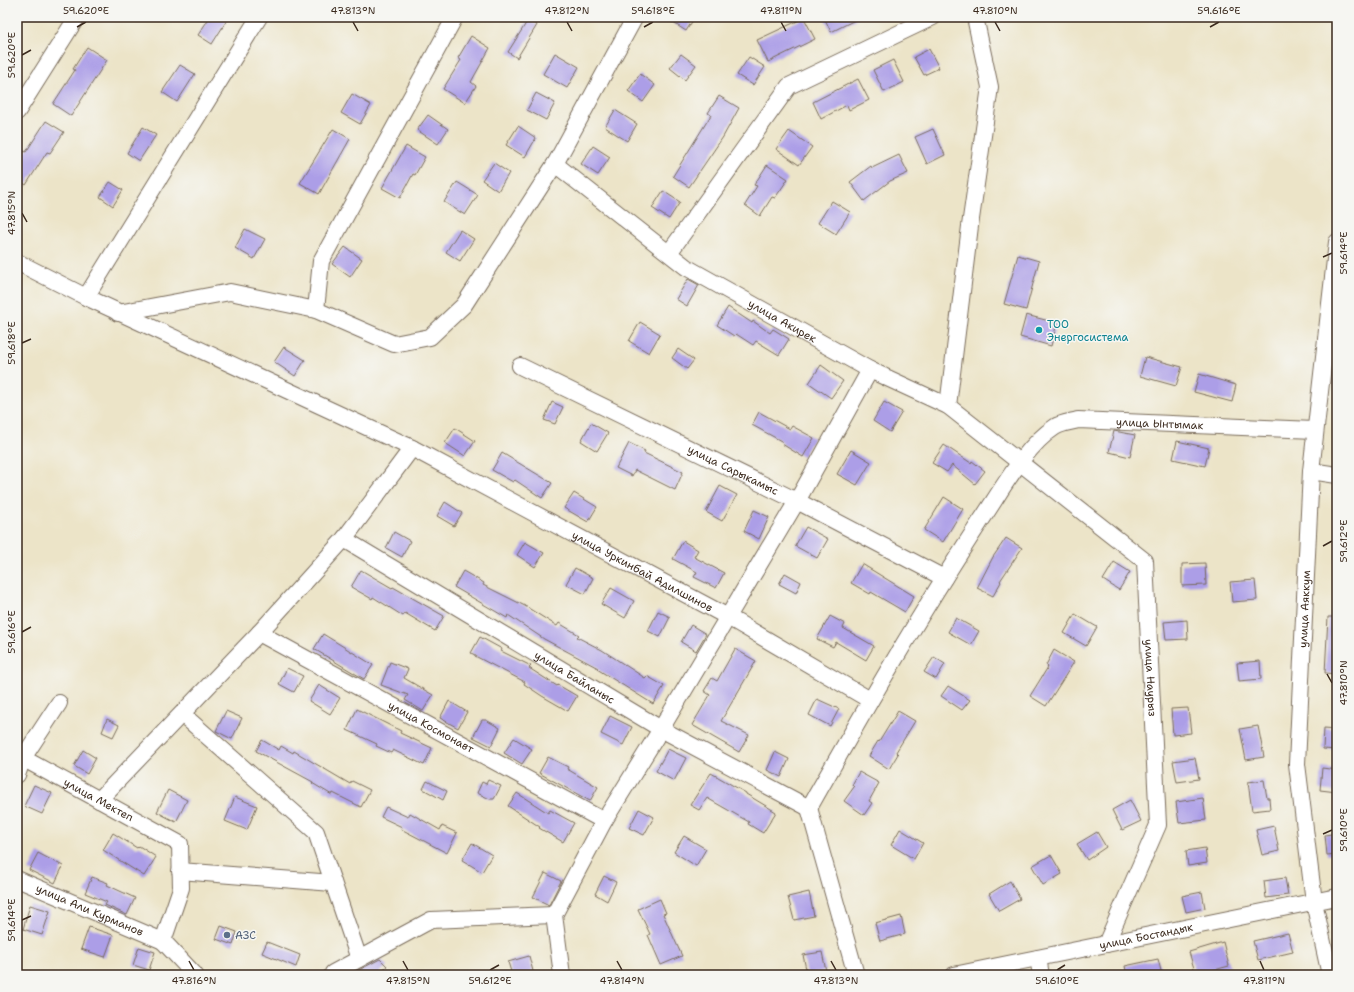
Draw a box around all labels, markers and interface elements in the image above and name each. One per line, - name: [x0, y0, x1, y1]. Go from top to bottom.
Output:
- text: 59.620°E: [63, 4, 109, 17]
- text: 47.813°N: [331, 4, 375, 17]
- text: 47.812°N: [545, 4, 589, 17]
- text: 59.618°E: [631, 4, 675, 17]
- text: 47.811°N: [760, 4, 802, 17]
- text: 47.810°N: [972, 4, 1018, 17]
- text: 59.616°E: [1197, 4, 1241, 17]
- text: 59.620°E: [5, 32, 18, 78]
- text: 47.815°N: [5, 191, 18, 235]
- text: 59.614°E: [1337, 231, 1350, 275]
- street label: улица Акирек: [745, 296, 819, 346]
- place label: ТОО Энергосистема: [1047, 317, 1129, 345]
- text: 59.618°E: [5, 321, 18, 365]
- marker: ТОО Энергосистема: [1034, 325, 1044, 335]
- street label: улица Ынтымак: [1116, 414, 1204, 433]
- street label: улица Сарыкамыс: [685, 441, 781, 499]
- text: 59.612°E: [1337, 519, 1350, 563]
- street label: улица Уркинбай Адилшинов: [569, 527, 716, 615]
- street label: улица Аяккум: [1295, 569, 1314, 648]
- text: 59.616°E: [5, 610, 18, 654]
- street label: улица Наурыз: [1141, 639, 1160, 717]
- street label: улица Байланыс: [532, 647, 618, 707]
- text: 47.810°N: [1337, 660, 1350, 706]
- street label: улица Космонавт: [386, 697, 477, 756]
- street label: улица Мектеп: [61, 774, 136, 825]
- text: 59.610°E: [1337, 808, 1350, 852]
- street label: улица Али Курманов: [34, 880, 146, 939]
- text: 59.614°E: [5, 898, 18, 942]
- street label: улица Бостандык: [1098, 919, 1194, 953]
- place label: АЗС: [235, 928, 256, 943]
- marker: АЗС: [222, 930, 232, 940]
- text: 47.816°N: [172, 974, 216, 987]
- text: 47.815°N: [386, 974, 430, 987]
- text: 59.612°E: [468, 974, 512, 987]
- text: 47.814°N: [600, 974, 644, 987]
- text: 47.813°N: [814, 974, 858, 987]
- text: 59.610°E: [1035, 974, 1079, 987]
- text: 47.811°N: [1243, 974, 1285, 987]

